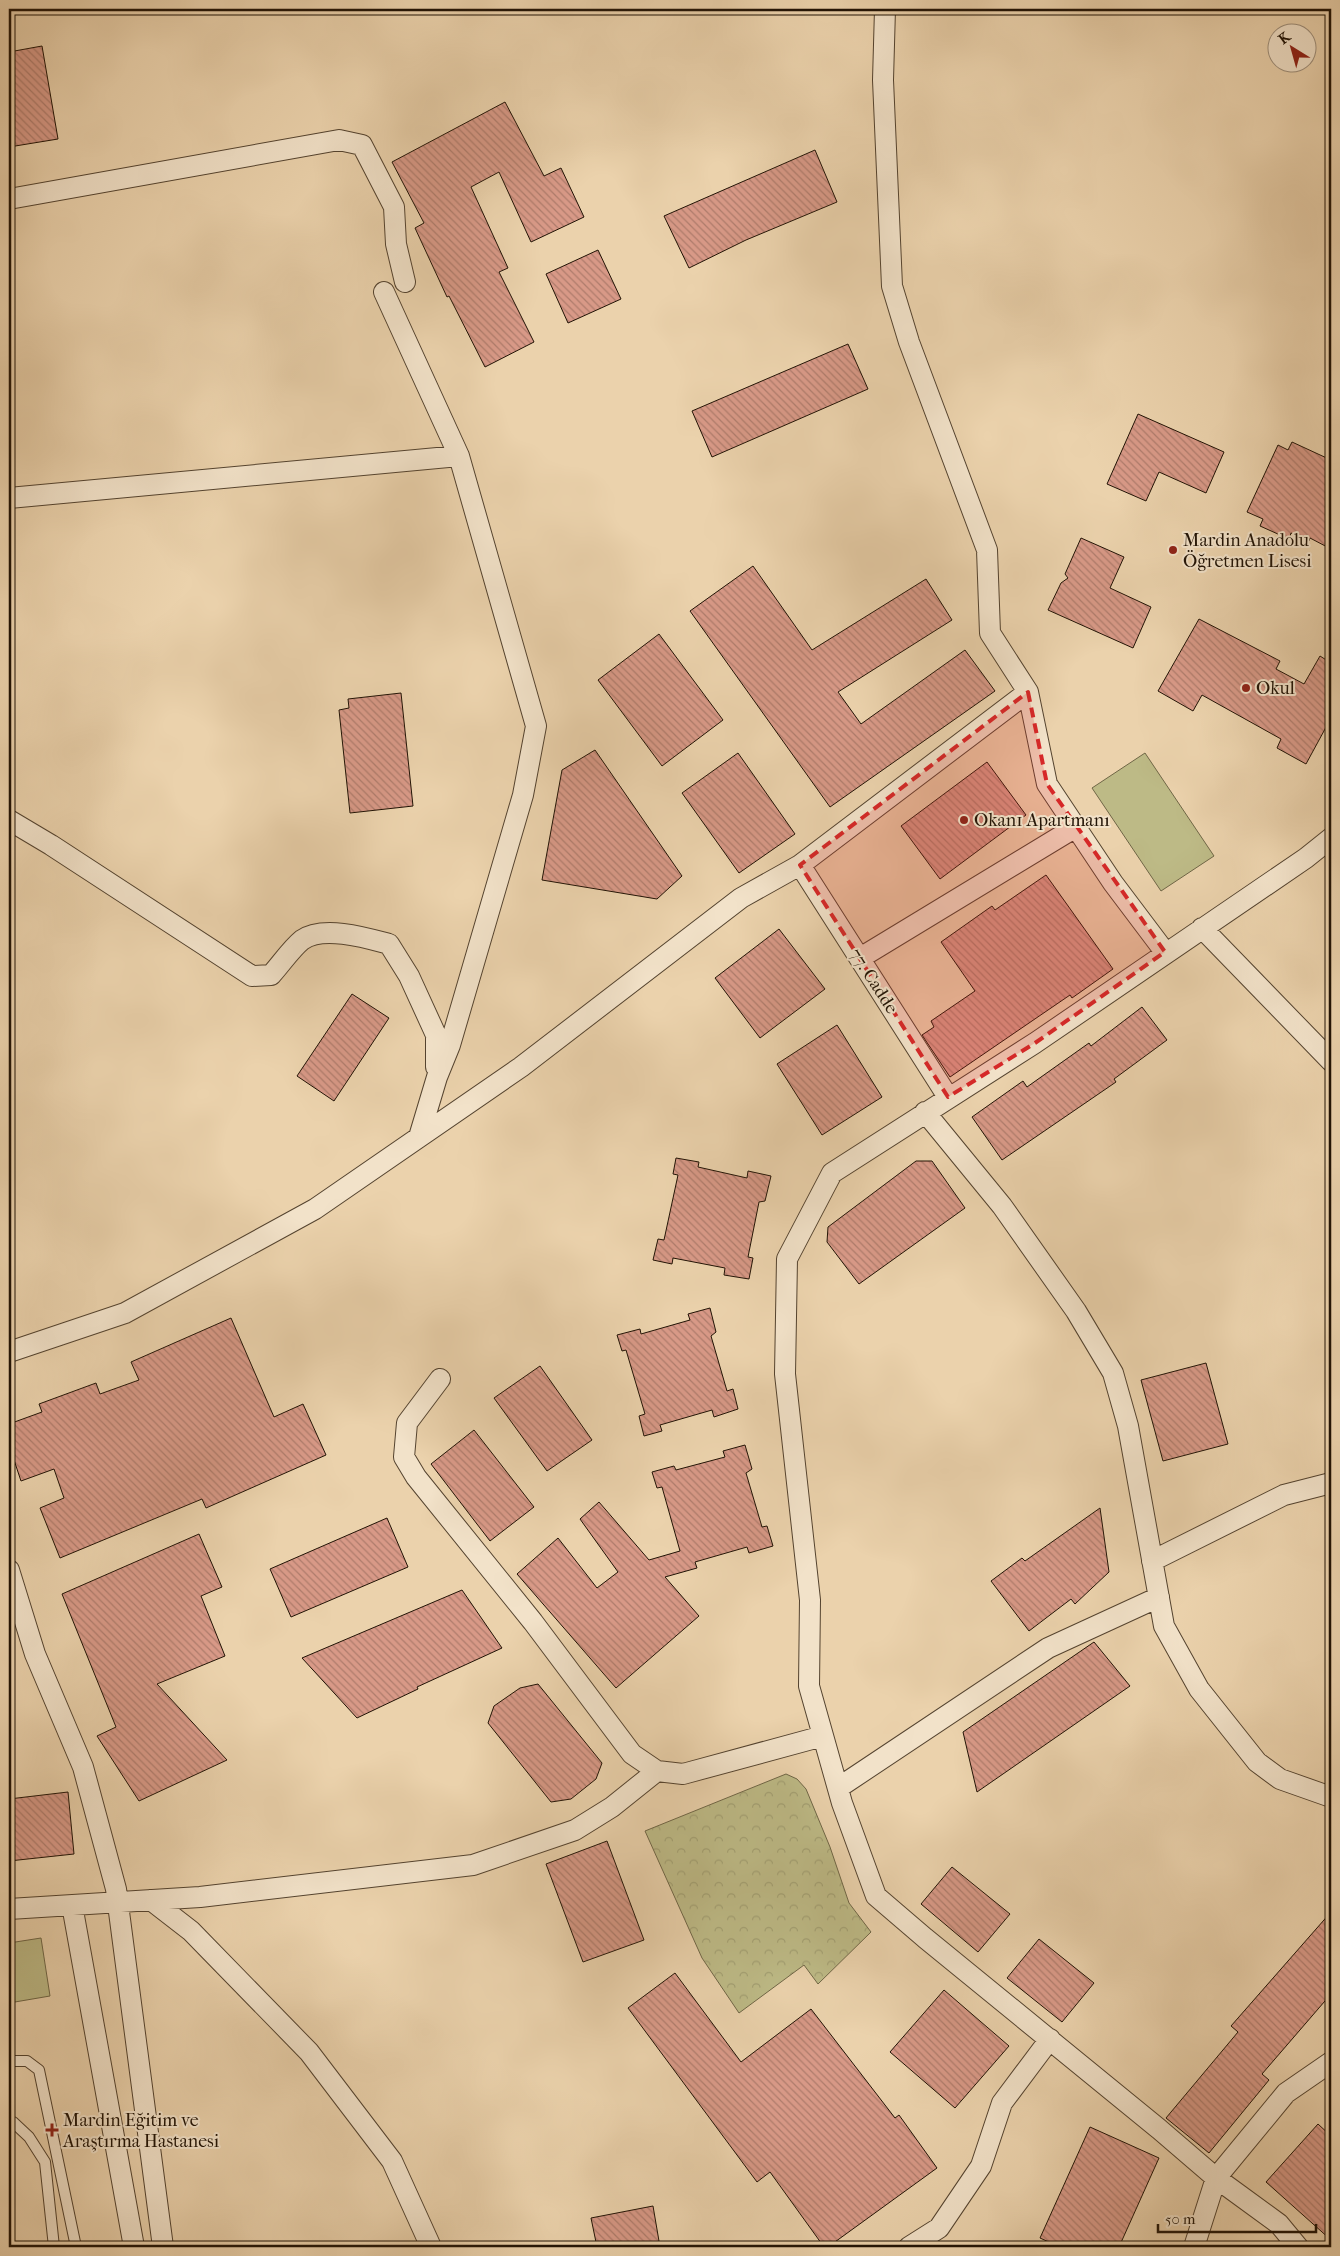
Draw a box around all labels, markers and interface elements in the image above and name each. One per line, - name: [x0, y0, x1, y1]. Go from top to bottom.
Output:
- north arrow: [1268, 22, 1318, 72]
- text: K: [1275, 28, 1294, 48]
- place label: Mardin Anadolu Öğretmen Lisesi: [1183, 530, 1312, 572]
- marker: Mardin Anadolu Öğretmen Lisesi: [1167, 544, 1179, 556]
- place label: Okul: [1256, 678, 1295, 699]
- marker: Okul: [1240, 682, 1252, 694]
- place label: Okan1 Apartmanı: [974, 810, 1110, 831]
- marker: Okan1 Apartmanı: [958, 814, 970, 826]
- street label: 77. Cadde: [845, 945, 902, 1018]
- place label: Mardin Eğitim ve Araştırma Hastanesi: [62, 2110, 220, 2152]
- marker: Mardin Eğitim ve Araştırma Hastanesi: [45, 2123, 59, 2137]
- scale bar: [1158, 2201, 1315, 2233]
- text: 50 m: [1165, 2210, 1196, 2228]

